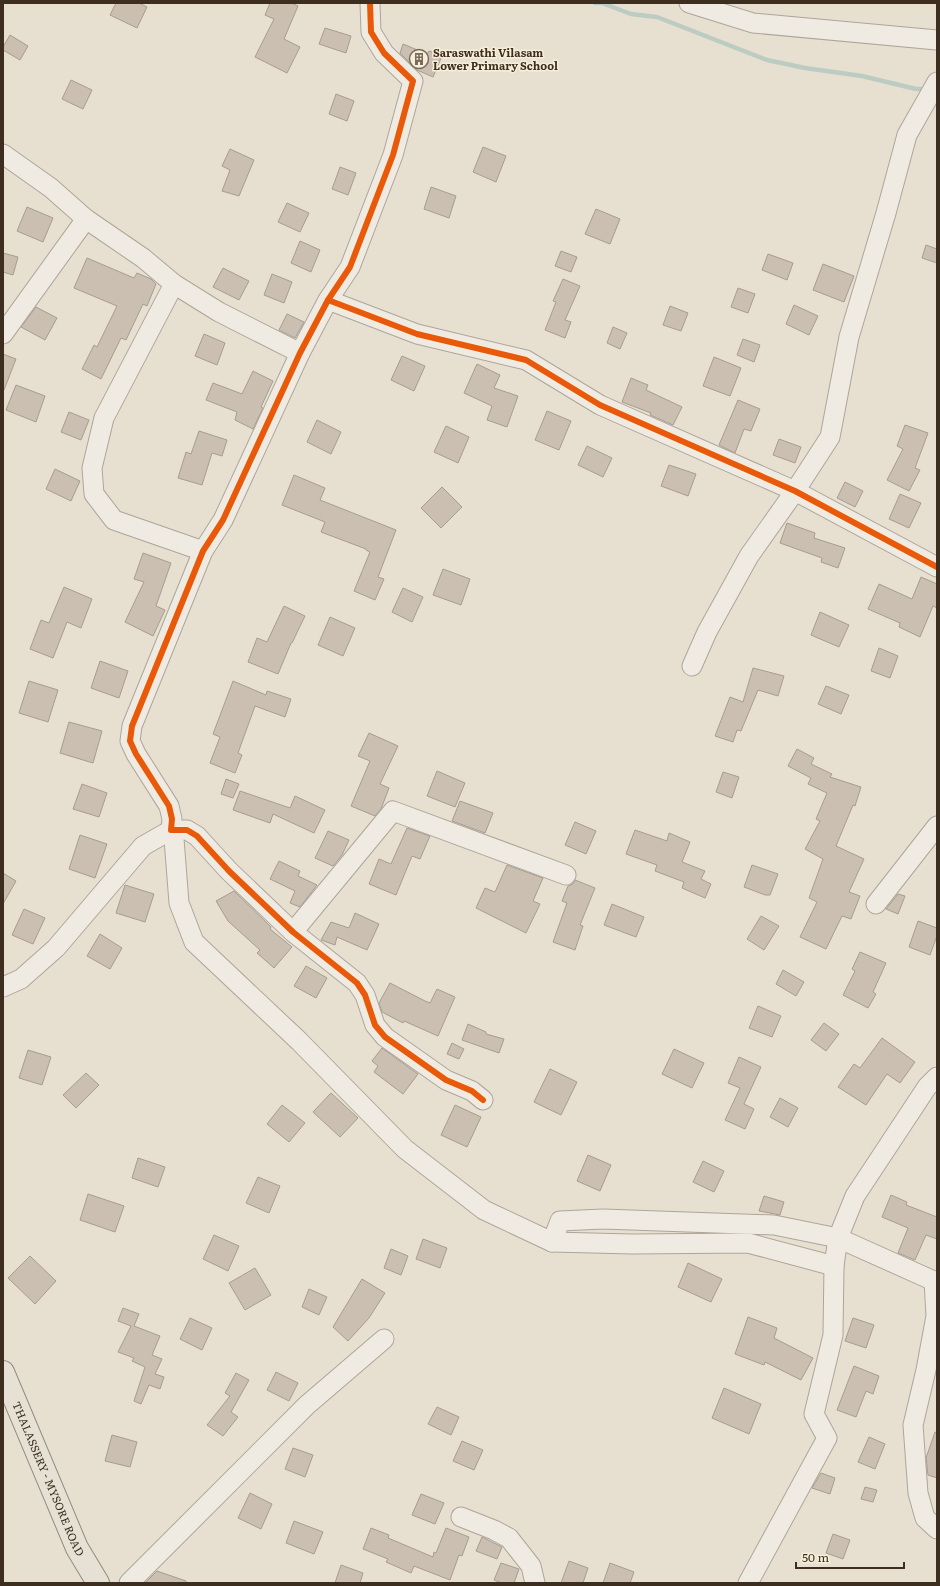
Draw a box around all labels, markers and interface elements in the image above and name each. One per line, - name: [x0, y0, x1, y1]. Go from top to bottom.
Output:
- place label: Saraswathi Vilasam Lower Primary School: [433, 44, 558, 73]
- building icon: Saraswathi Vilasam Lower Primary School: [408, 48, 430, 70]
- street label: THALASSERY - MYSORE ROAD: [9, 1399, 89, 1559]
- scale bar: [796, 1544, 904, 1570]
- text: 50 m: [802, 1548, 829, 1566]

